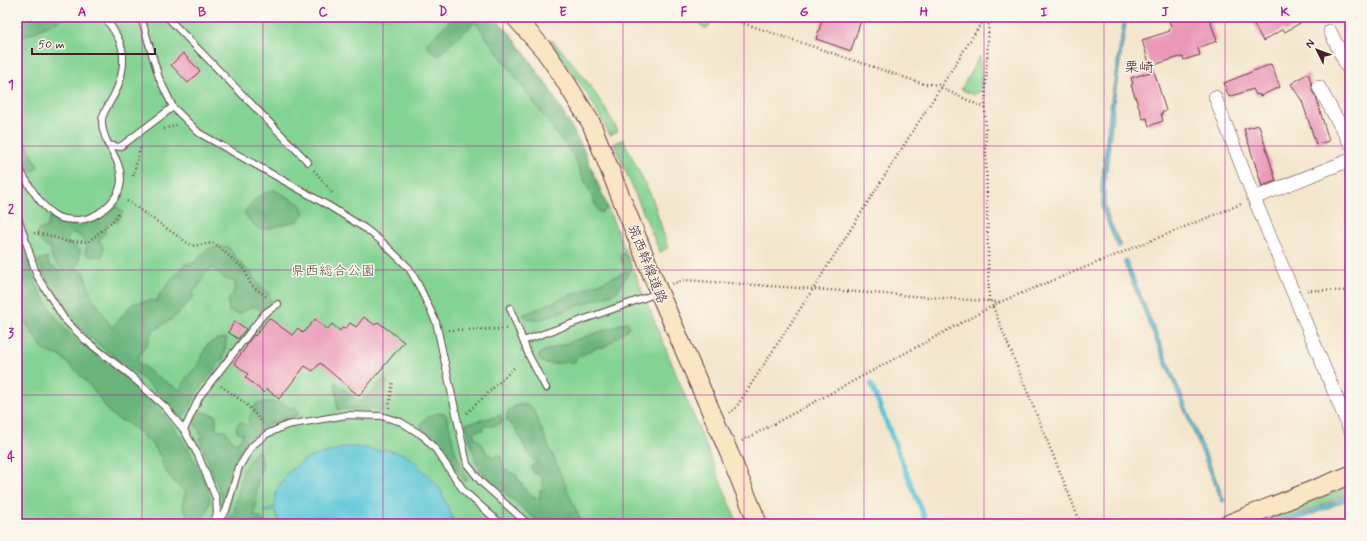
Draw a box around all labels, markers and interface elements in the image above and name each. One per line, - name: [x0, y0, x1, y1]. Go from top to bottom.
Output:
- text: A: [78, 4, 86, 21]
- text: B: [198, 4, 207, 21]
- text: C: [318, 4, 328, 21]
- text: D: [439, 4, 448, 21]
- text: E: [559, 4, 567, 21]
- text: F: [681, 4, 688, 21]
- text: G: [800, 4, 809, 21]
- text: H: [920, 4, 929, 21]
- text: I: [1041, 4, 1048, 21]
- text: J: [1161, 4, 1169, 21]
- text: K: [1280, 4, 1290, 21]
- scale bar: [32, 30, 155, 56]
- north arrow: [1297, 30, 1337, 70]
- text: 50 m: [38, 37, 65, 53]
- text: N: [1303, 37, 1318, 51]
- district label: 栗崎: [1124, 58, 1154, 78]
- text: 1: [8, 77, 14, 94]
- text: 2: [8, 201, 15, 218]
- street label: 筑西幹線道路: [623, 222, 671, 307]
- park label: 県西総合公園: [291, 262, 375, 280]
- text: 3: [8, 325, 14, 342]
- text: 4: [7, 449, 15, 466]

